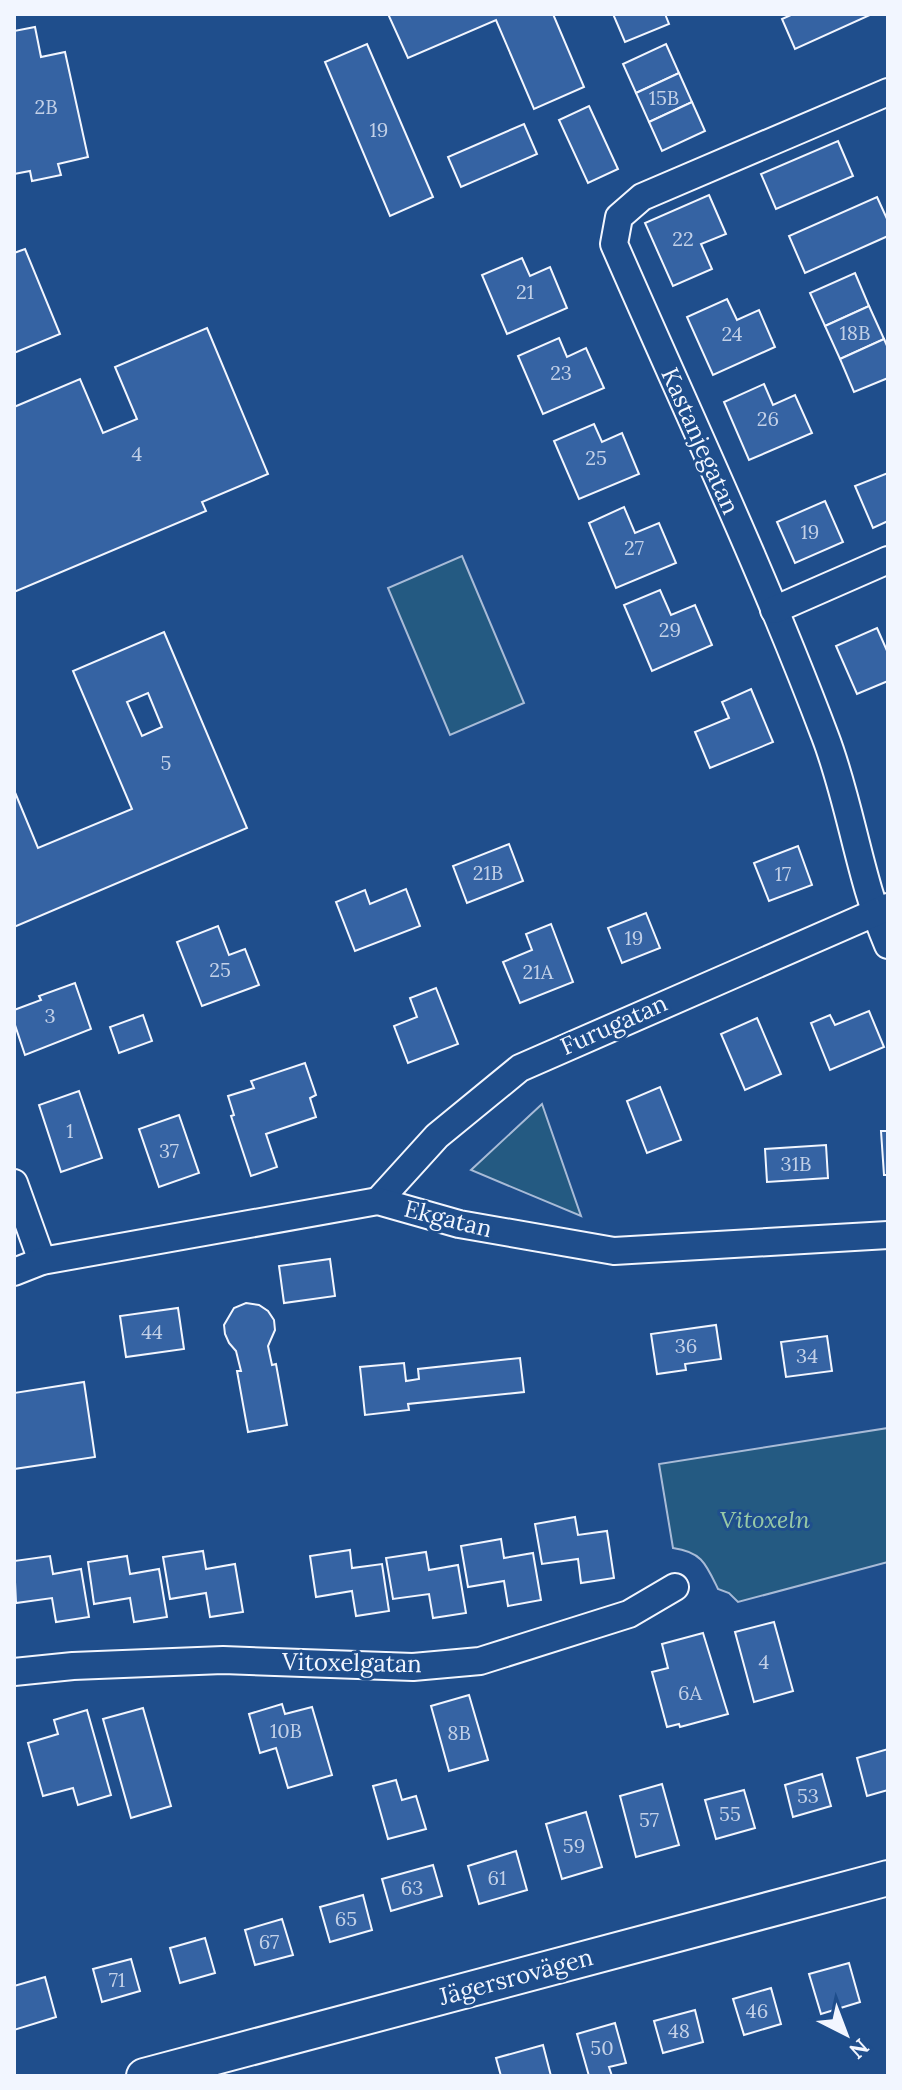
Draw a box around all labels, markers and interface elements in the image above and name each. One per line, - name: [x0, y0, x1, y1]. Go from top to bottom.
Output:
- house number: 15B: [649, 85, 679, 110]
- house number: 2B: [34, 94, 58, 119]
- house number: 19: [370, 117, 388, 142]
- house number: 22: [672, 226, 694, 251]
- house number: 21: [516, 279, 534, 304]
- house number: 18B: [840, 320, 870, 345]
- house number: 24: [721, 321, 743, 346]
- house number: 23: [550, 360, 572, 385]
- street label: Kastanjegatan: [654, 363, 747, 519]
- house number: 26: [757, 406, 779, 431]
- house number: 4: [132, 441, 143, 466]
- house number: 25: [585, 445, 607, 470]
- house number: 19: [801, 519, 819, 544]
- house number: 27: [624, 535, 644, 560]
- house number: 29: [659, 617, 681, 642]
- house number: 5: [161, 750, 171, 775]
- house number: 21B: [473, 860, 503, 885]
- house number: 17: [775, 861, 791, 886]
- house number: 19: [625, 925, 643, 950]
- house number: 25: [209, 957, 231, 982]
- house number: 21A: [523, 959, 554, 984]
- street label: Furugatan: [556, 987, 672, 1062]
- house number: 3: [44, 1003, 56, 1028]
- house number: 1: [66, 1118, 74, 1143]
- house number: 37: [159, 1138, 179, 1163]
- house number: 31B: [781, 1151, 811, 1176]
- street label: Ekgatan: [401, 1193, 495, 1244]
- house number: 44: [141, 1319, 163, 1344]
- house number: 36: [675, 1333, 697, 1358]
- house number: 34: [796, 1343, 818, 1368]
- park label: Vitoxeln: [720, 1504, 810, 1535]
- street label: Vitoxelgatan: [281, 1646, 422, 1679]
- house number: 4: [759, 1649, 770, 1674]
- house number: 6A: [678, 1680, 703, 1705]
- house number: 10B: [270, 1718, 302, 1743]
- house number: 8B: [447, 1720, 471, 1745]
- house number: 53: [797, 1783, 819, 1808]
- house number: 55: [719, 1801, 741, 1826]
- house number: 57: [639, 1807, 659, 1832]
- house number: 59: [563, 1833, 585, 1858]
- house number: 61: [488, 1865, 506, 1890]
- house number: 63: [401, 1875, 423, 1900]
- house number: 65: [335, 1906, 357, 1931]
- house number: 67: [259, 1929, 279, 1954]
- street label: Jägersrovägen: [435, 1941, 596, 2012]
- house number: 71: [109, 1967, 125, 1992]
- north arrow: [806, 1994, 886, 2074]
- house number: 46: [746, 1998, 768, 2023]
- house number: 48: [668, 2018, 690, 2043]
- text: N: [844, 2033, 875, 2065]
- house number: 50: [590, 2035, 614, 2060]

